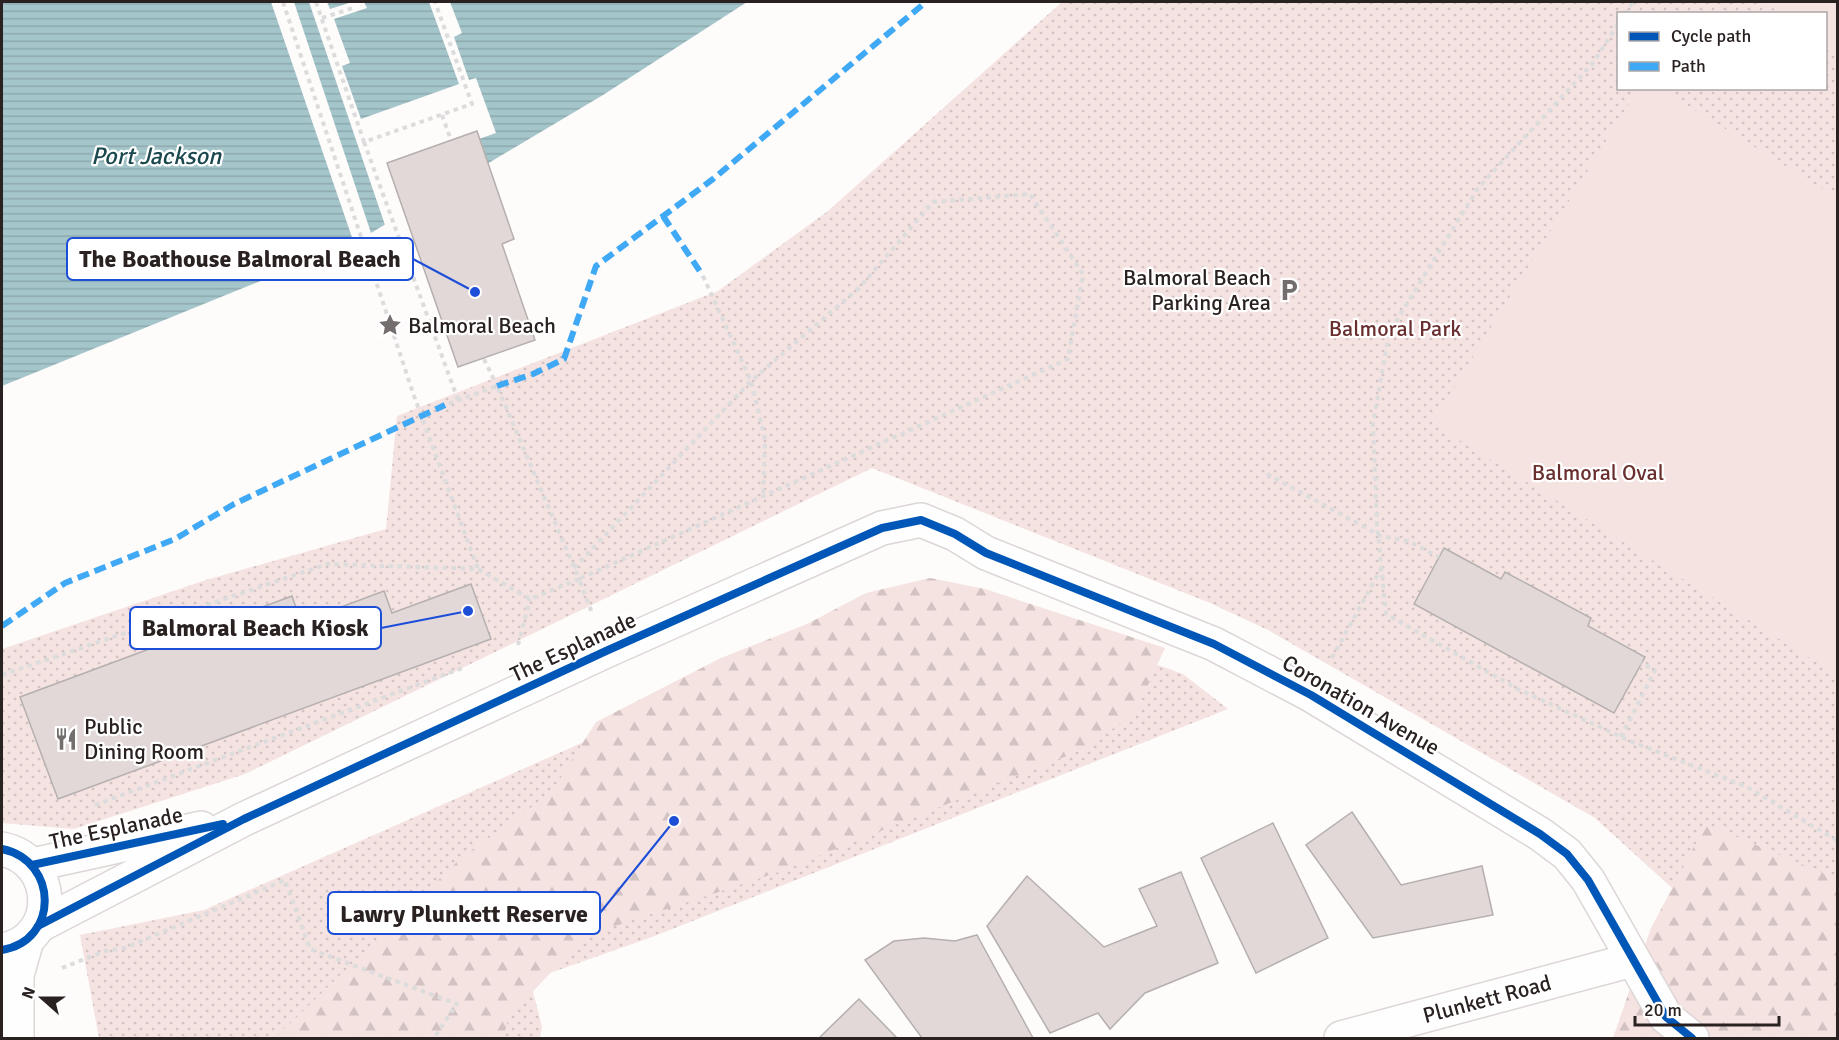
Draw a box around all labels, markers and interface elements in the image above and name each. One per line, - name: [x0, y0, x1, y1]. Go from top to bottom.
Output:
- legend: [1617, 12, 1827, 90]
- text: Cycle path: [1671, 25, 1751, 47]
- text: Path: [1671, 55, 1706, 77]
- water label: Port Jackson: [91, 141, 222, 171]
- callout: The Boathouse Balmoral Beach: [67, 238, 413, 280]
- text: The Boathouse Balmoral Beach: [79, 244, 401, 274]
- place label: Balmoral Beach Parking Area: [1123, 264, 1271, 316]
- parking icon: Balmoral Beach Parking Area: [1276, 277, 1302, 303]
- place icon: Balmoral Beach: [377, 312, 403, 338]
- place label: Balmoral Beach: [408, 312, 556, 339]
- park label: Balmoral Park: [1329, 315, 1461, 342]
- park label: Balmoral Oval: [1532, 459, 1664, 486]
- street label: The Esplanade: [506, 606, 640, 688]
- callout: Balmoral Beach Kiosk: [130, 607, 381, 649]
- text: Balmoral Beach Kiosk: [141, 613, 369, 643]
- street label: Coronation Avenue: [1277, 649, 1445, 761]
- place label: Public Dining Room: [84, 713, 204, 765]
- restaurant icon: Public Dining Room: [53, 726, 79, 752]
- street label: The Esplanade: [47, 801, 185, 855]
- callout: Lawry Plunkett Reserve: [328, 892, 600, 934]
- text: Lawry Plunkett Reserve: [340, 899, 588, 929]
- north arrow: [12, 968, 72, 1028]
- street label: Plunkett Road: [1420, 969, 1554, 1029]
- text: N: [18, 984, 40, 1002]
- scale bar: [1635, 989, 1779, 1027]
- text: 20 m: [1644, 999, 1682, 1021]

